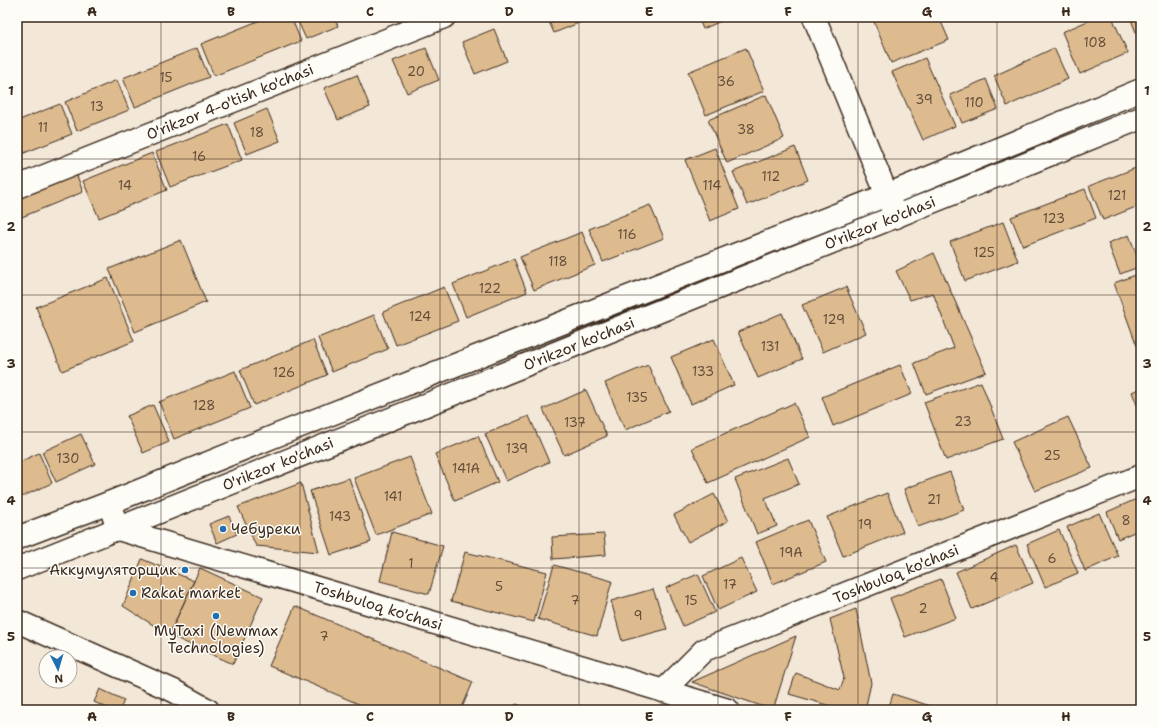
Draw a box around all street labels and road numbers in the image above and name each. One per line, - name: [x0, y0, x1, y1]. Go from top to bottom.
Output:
- street label: O'rikzor 4-o'tish ko'chasi: [143, 59, 317, 145]
- street label: O'rikzor ko'chasi: [821, 192, 939, 254]
- street label: O'rikzor ko'chasi: [520, 313, 638, 375]
- street label: O'rikzor ko'chasi: [219, 433, 337, 495]
- street label: Toshbuloq ko'chasi: [830, 540, 962, 608]
- street label: Toshbuloq ko'chasi: [311, 577, 445, 635]

